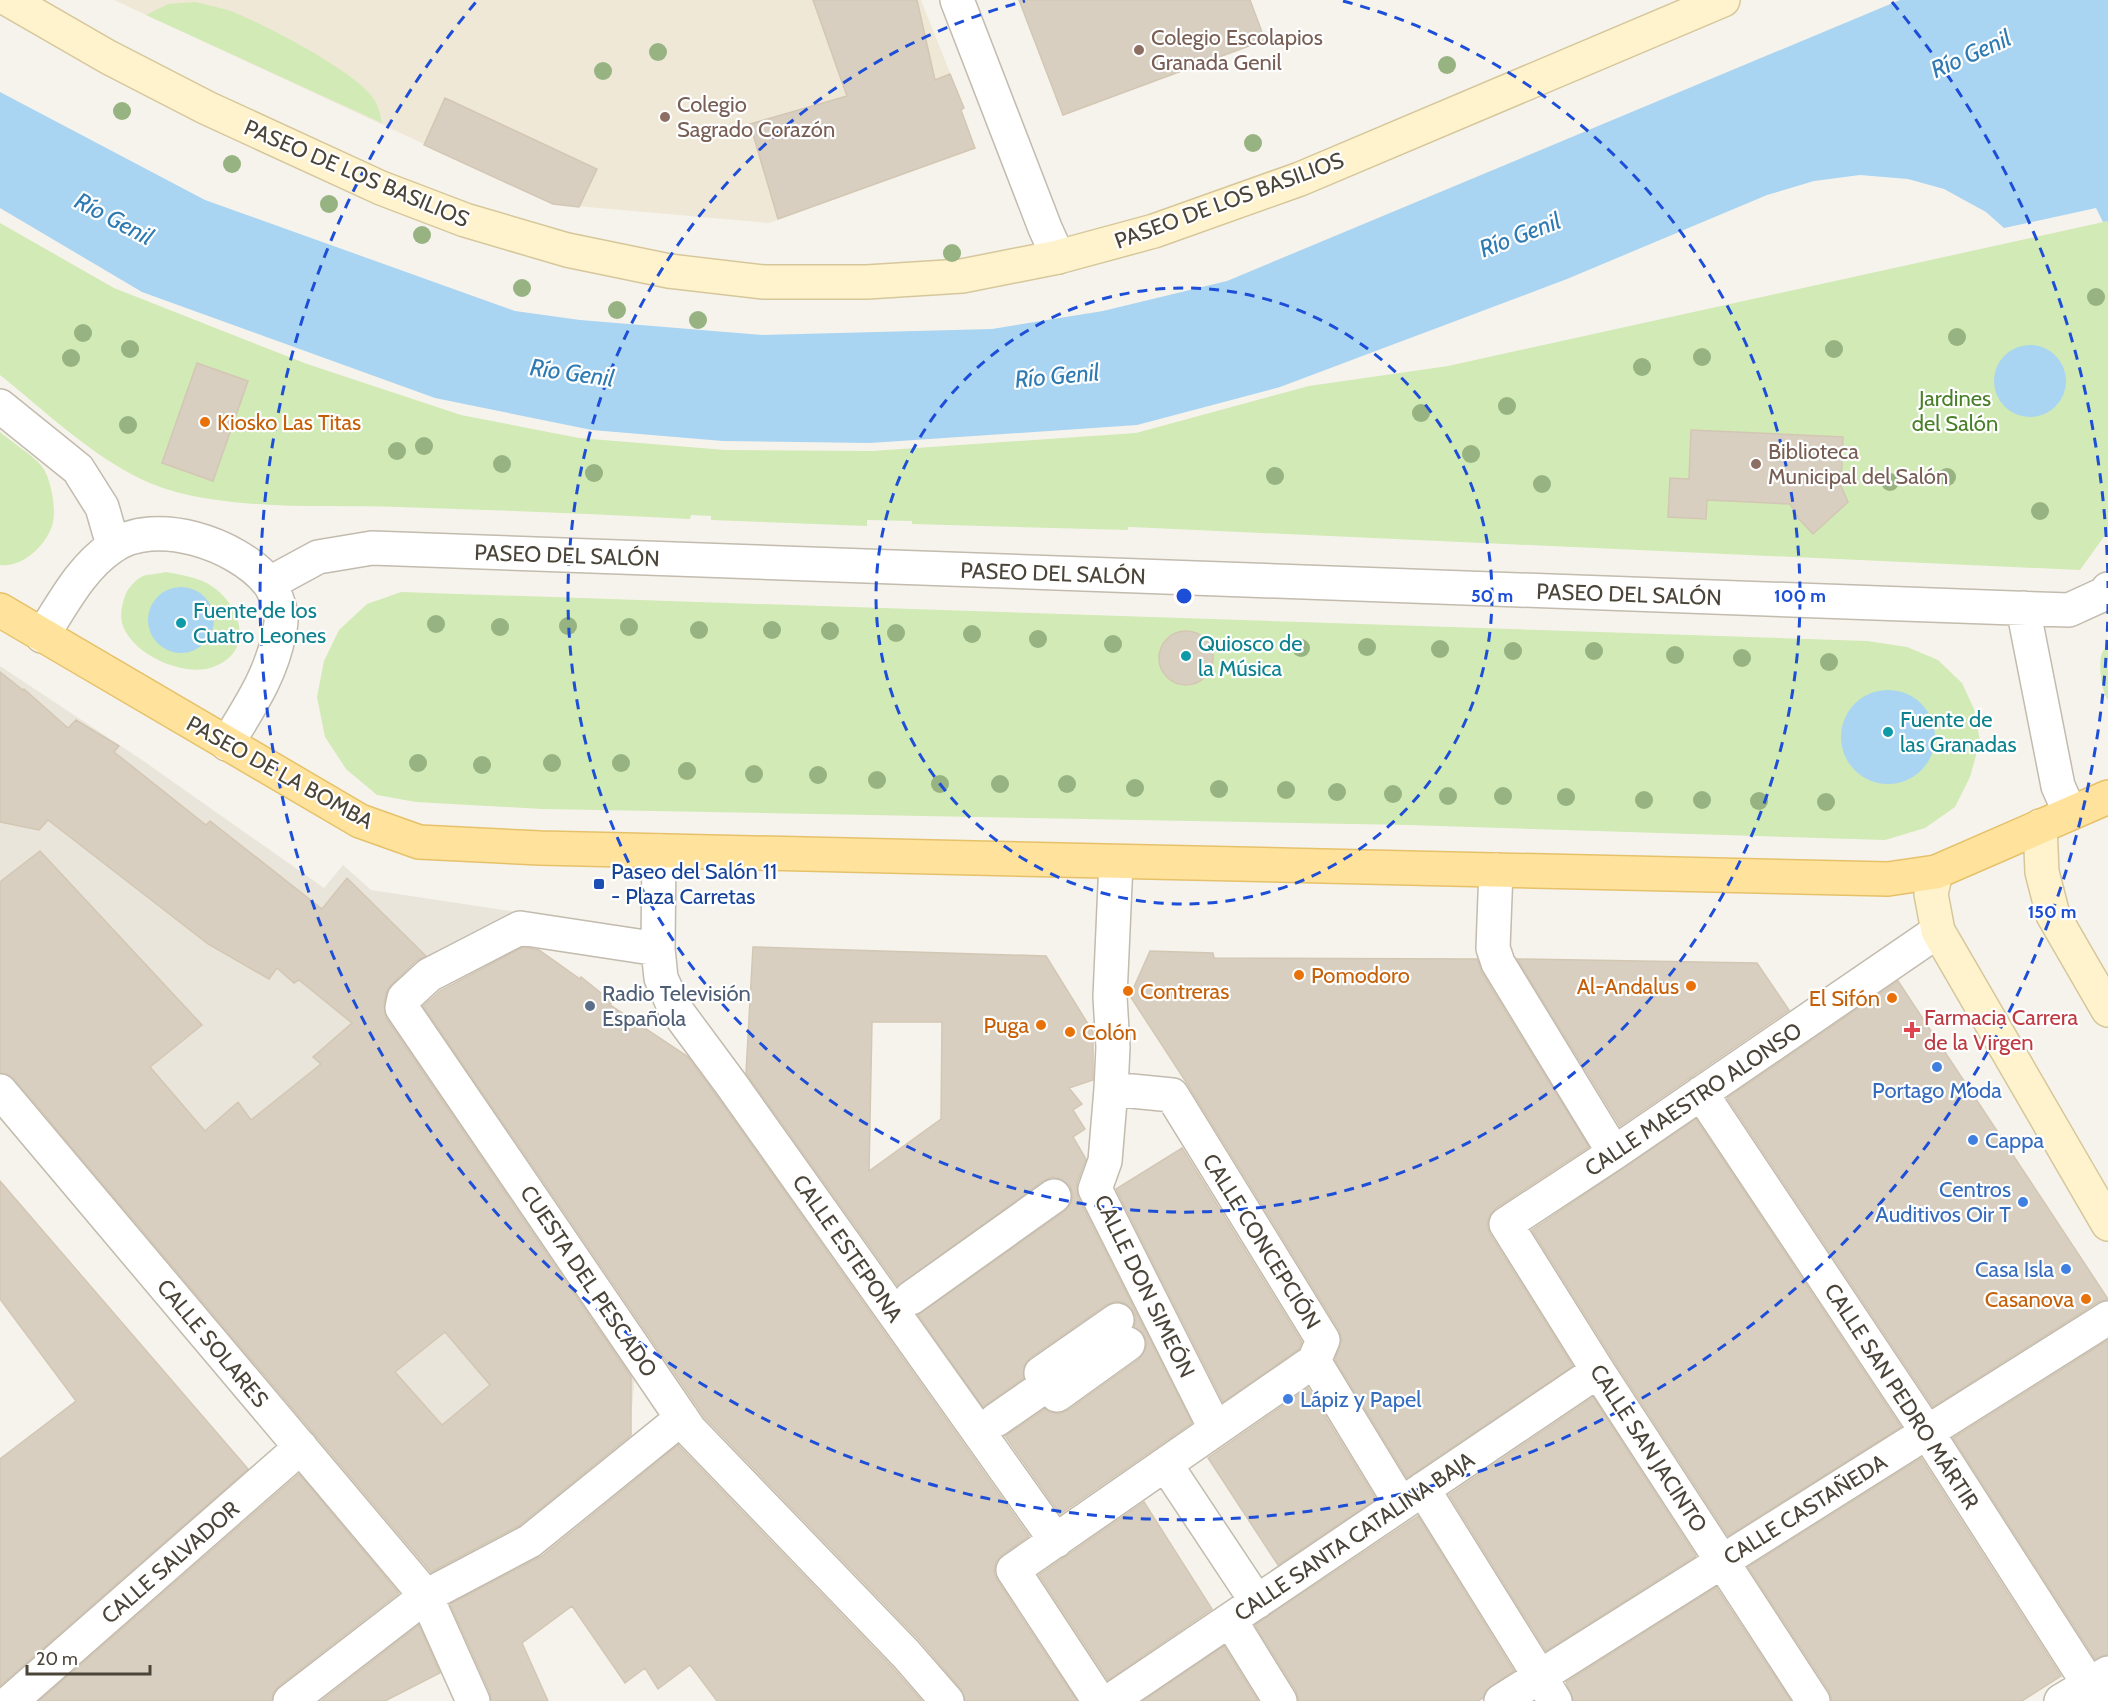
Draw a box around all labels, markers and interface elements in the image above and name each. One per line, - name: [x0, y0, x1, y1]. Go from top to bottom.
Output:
- water label: Río Genil: [1926, 23, 2016, 84]
- place label: Colegio Escolapios Granada Genil: [1151, 24, 1323, 76]
- marker: Colegio Escolapios Granada Genil: [1132, 43, 1146, 57]
- place label: Colegio Sagrado Corazón: [677, 91, 835, 143]
- marker: Colegio Sagrado Corazón: [658, 110, 672, 124]
- street label: PASEO DE LOS BASILIOS: [240, 114, 474, 233]
- street label: PASEO DE LOS BASILIOS: [1111, 146, 1348, 255]
- water label: Río Genil: [70, 186, 159, 251]
- water label: Río Genil: [1475, 206, 1565, 263]
- water label: Río Genil: [528, 352, 616, 393]
- water label: Río Genil: [1013, 357, 1101, 394]
- park label: Jardines del Salón: [1912, 385, 1998, 437]
- place label: Kiosko Las Titas: [217, 409, 361, 436]
- marker: Kiosko Las Titas: [198, 415, 212, 429]
- place label: Biblioteca Municipal del Salón: [1768, 438, 1948, 490]
- marker: Biblioteca Municipal del Salón: [1749, 457, 1763, 471]
- street label: PASEO DEL SALÓN: [474, 539, 660, 572]
- street label: PASEO DEL SALÓN: [960, 557, 1146, 590]
- street label: PASEO DEL SALÓN: [1536, 578, 1722, 611]
- text: 50 m: [1471, 585, 1513, 607]
- text: 100 m: [1774, 585, 1826, 607]
- centre of rings: [1174, 586, 1194, 606]
- place label: Fuente de los Cuatro Leones: [193, 597, 326, 649]
- marker: Fuente de los Cuatro Leones: [174, 616, 188, 630]
- place label: Quiosco de la Música: [1198, 630, 1303, 682]
- marker: Quiosco de la Música: [1179, 649, 1193, 663]
- place label: Fuente de las Granadas: [1900, 706, 2017, 758]
- street label: PASEO DE LA BOMBA: [182, 710, 378, 835]
- marker: Fuente de las Granadas: [1881, 725, 1895, 739]
- place label: Paseo del Salón 11 - Plaza Carretas: [611, 858, 777, 910]
- marker: Paseo del Salón 11 - Plaza Carretas: [592, 877, 606, 891]
- text: 150 m: [2028, 901, 2076, 923]
- place label: Pomodoro: [1311, 962, 1410, 989]
- marker: Pomodoro: [1292, 968, 1306, 982]
- place label: Al-Andalus: [1577, 973, 1679, 1000]
- place label: Contreras: [1140, 978, 1229, 1005]
- marker: Al-Andalus: [1684, 979, 1698, 993]
- place label: Radio Televisión Española: [602, 980, 751, 1032]
- marker: Contreras: [1121, 984, 1135, 998]
- place label: El Sifón: [1809, 985, 1880, 1012]
- marker: El Sifón: [1885, 991, 1899, 1005]
- marker: Radio Televisión Española: [583, 999, 597, 1013]
- place label: Farmacia Carrera de la Virgen: [1924, 1004, 2079, 1056]
- place label: Puga: [984, 1012, 1029, 1039]
- street label: CALLE MAESTRO ALONSO: [1580, 1017, 1807, 1182]
- marker: Puga: [1034, 1018, 1048, 1032]
- place label: Colón: [1082, 1019, 1137, 1046]
- marker: Farmacia Carrera de la Virgen: [1905, 1023, 1919, 1037]
- marker: Colón: [1063, 1025, 1077, 1039]
- marker: Portago Moda: [1930, 1060, 1944, 1074]
- place label: Portago Moda: [1872, 1077, 2002, 1104]
- place label: Cappa: [1985, 1127, 2045, 1154]
- marker: Cappa: [1966, 1133, 1980, 1147]
- street label: CALLE CONCEPCIÓN: [1197, 1149, 1327, 1334]
- street label: CALLE ESTEPONA: [787, 1169, 909, 1328]
- place label: Centros Auditivos Oir T: [1875, 1176, 2011, 1228]
- street label: CUESTA DEL PESCADO: [514, 1180, 663, 1382]
- street label: CALLE DON SIMEÓN: [1089, 1190, 1201, 1382]
- marker: Centros Auditivos Oir T: [2016, 1195, 2030, 1209]
- place label: Casa Isla: [1975, 1256, 2054, 1283]
- marker: Casa Isla: [2059, 1262, 2073, 1276]
- street label: CALLE SOLARES: [151, 1274, 274, 1413]
- street label: CALLE SAN PEDRO MÁRTIR: [1818, 1278, 1985, 1514]
- place label: Casanova: [1985, 1286, 2074, 1313]
- marker: Casanova: [2079, 1292, 2093, 1306]
- street label: CALLE SAN JACINTO: [1584, 1359, 1713, 1537]
- place label: Lápiz y Papel: [1300, 1386, 1422, 1413]
- marker: Lápiz y Papel: [1281, 1392, 1295, 1406]
- street label: CALLE SANTA CATALINA BAJA: [1229, 1446, 1480, 1627]
- street label: CALLE CASTAÑEDA: [1719, 1448, 1892, 1570]
- street label: CALLE SALVADOR: [96, 1495, 245, 1629]
- scale bar: [27, 1638, 150, 1676]
- text: 20 m: [36, 1648, 78, 1670]

